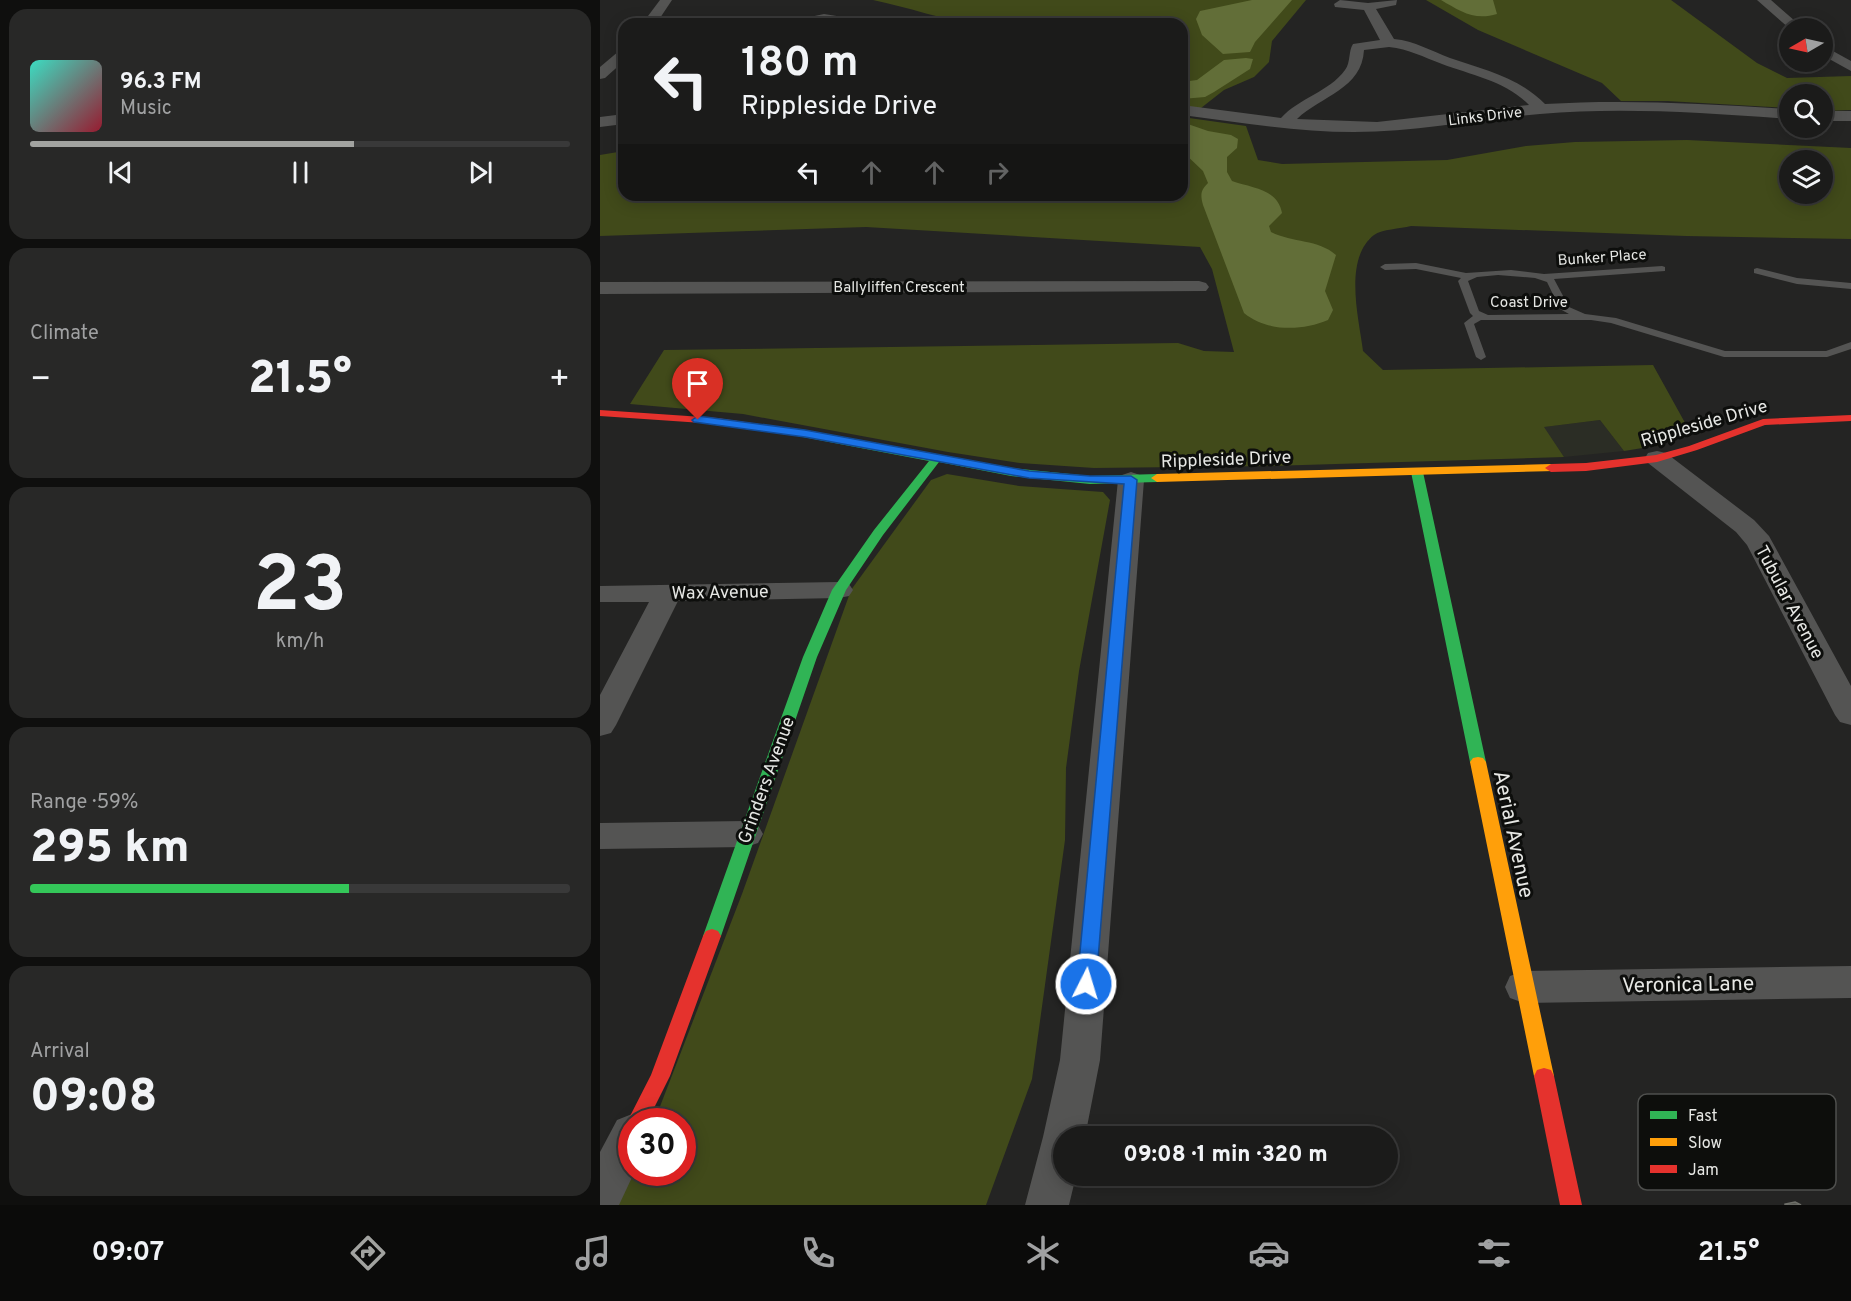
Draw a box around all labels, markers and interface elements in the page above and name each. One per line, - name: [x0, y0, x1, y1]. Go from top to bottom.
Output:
- north arrow: [1779, 18, 1833, 72]
- map controls: [1779, 18, 1833, 204]
- text: 180 m: [741, 38, 858, 91]
- icon: left: [642, 42, 720, 120]
- text: 96.3 FM: [120, 69, 202, 96]
- button: search: [1779, 84, 1833, 138]
- text: Rippleside Drive: [741, 90, 937, 124]
- text: Music: [120, 96, 172, 122]
- street label: Links Drive: [1447, 104, 1523, 131]
- button: layers: [1779, 150, 1833, 204]
- icon: previous: [104, 156, 137, 189]
- icon: pause: [284, 156, 317, 189]
- icon: next: [464, 156, 497, 189]
- icon: left: [792, 156, 825, 189]
- icon: ahead: [855, 156, 888, 189]
- icon: ahead: [918, 156, 951, 189]
- icon: right: [981, 156, 1014, 189]
- street label: Bunker Place: [1557, 246, 1647, 271]
- street label: Ballyliffen Crescent: [833, 279, 965, 298]
- street label: Coast Drive: [1490, 294, 1568, 313]
- text: Climate: [30, 321, 99, 347]
- text: 21.5°: [248, 352, 352, 409]
- pin: [672, 358, 723, 420]
- text: −: [30, 360, 51, 402]
- text: +: [549, 360, 570, 402]
- icon: arrive: [681, 367, 714, 400]
- street label: Rippleside Drive: [1638, 395, 1770, 454]
- street label: Rippleside Drive: [1160, 447, 1292, 474]
- text: 23: [253, 540, 347, 639]
- street label: Tubular Avenue: [1749, 542, 1828, 663]
- street label: Wax Avenue: [671, 581, 769, 606]
- text: km/h: [276, 629, 324, 655]
- street label: Grinders Avenue: [734, 714, 801, 847]
- street label: Aerial Avenue: [1486, 768, 1539, 901]
- text: Range · 59%: [30, 790, 138, 816]
- text: 295 km: [30, 821, 190, 878]
- position arrow: [1054, 952, 1118, 1016]
- street label: Veronica Lane: [1622, 971, 1754, 1000]
- text: Arrival: [30, 1039, 90, 1065]
- text: 09:08: [30, 1070, 157, 1127]
- legend: [1638, 1094, 1836, 1190]
- text: Fast: [1688, 1107, 1718, 1127]
- speed limit sign: 30: [618, 1108, 696, 1186]
- text: Slow: [1688, 1134, 1722, 1154]
- text: 09:08 · 1 min · 320 m: [1123, 1142, 1328, 1169]
- text: Jam: [1688, 1161, 1719, 1181]
- icon: directions: [347, 1232, 389, 1274]
- icon: music: [572, 1232, 614, 1274]
- icon: phone: [797, 1232, 839, 1274]
- icon: climate: [1022, 1232, 1064, 1274]
- icon: car: [1248, 1232, 1290, 1274]
- icon: filters: [1473, 1232, 1515, 1274]
- text: 09:07: [92, 1236, 164, 1270]
- text: 21.5°: [1698, 1236, 1759, 1270]

